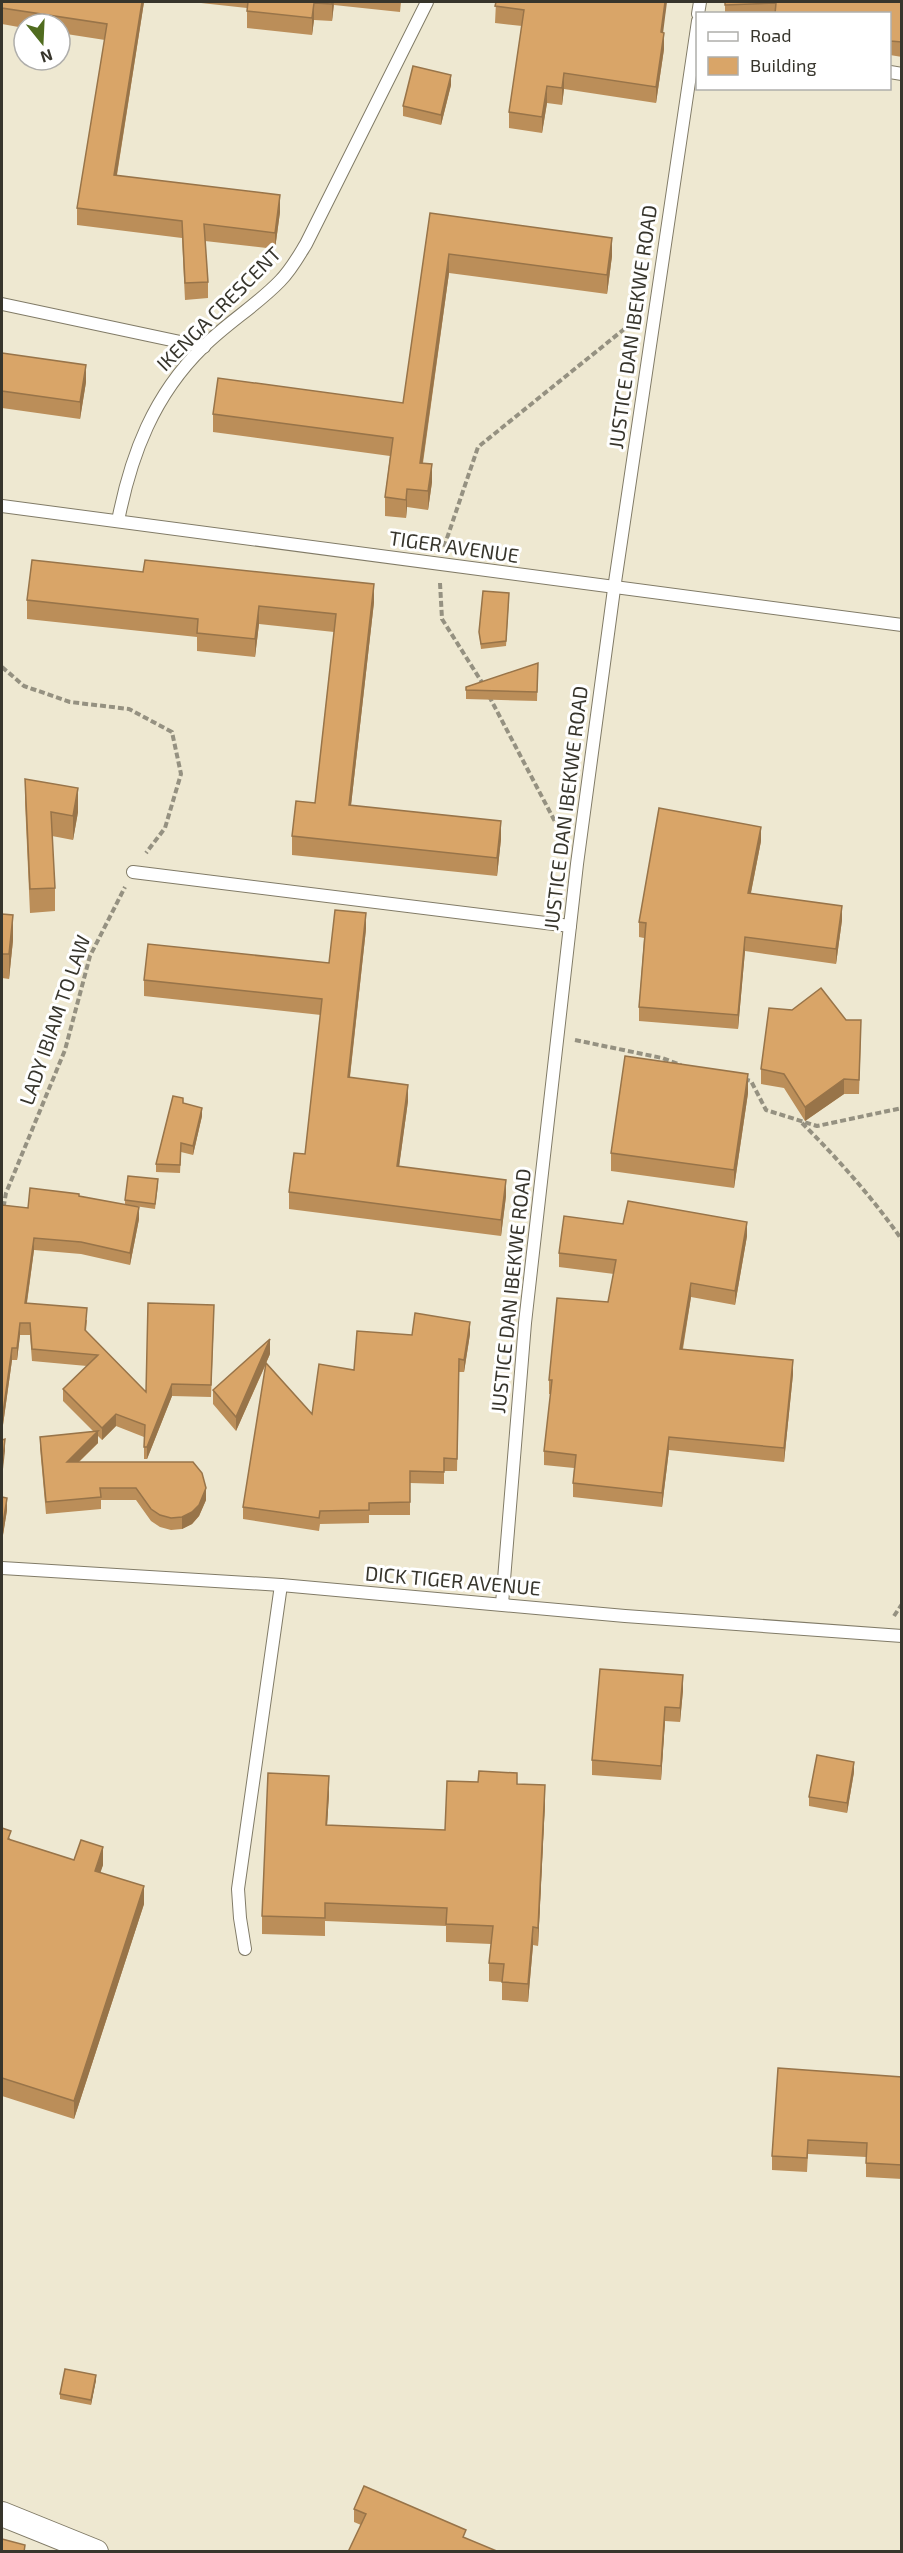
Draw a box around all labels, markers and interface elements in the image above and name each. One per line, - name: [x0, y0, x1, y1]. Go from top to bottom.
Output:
- north arrow: [12, 12, 72, 72]
- legend: [696, 12, 891, 90]
- text: Road: [750, 24, 791, 46]
- text: N: [38, 46, 55, 68]
- text: Building: [750, 54, 817, 76]
- street label: JUSTICE DAN IBEKWE ROAD: [603, 203, 661, 450]
- street label: IKENGA CRESCENT: [151, 241, 286, 375]
- street label: TIGER AVENUE: [388, 525, 521, 567]
- street label: JUSTICE DAN IBEKWE ROAD: [538, 684, 592, 931]
- street label: LADY IBIAM TO LAW: [14, 931, 94, 1108]
- street label: JUSTICE DAN IBEKWE ROAD: [485, 1167, 535, 1415]
- street label: DICK TIGER AVENUE: [364, 1560, 542, 1600]

